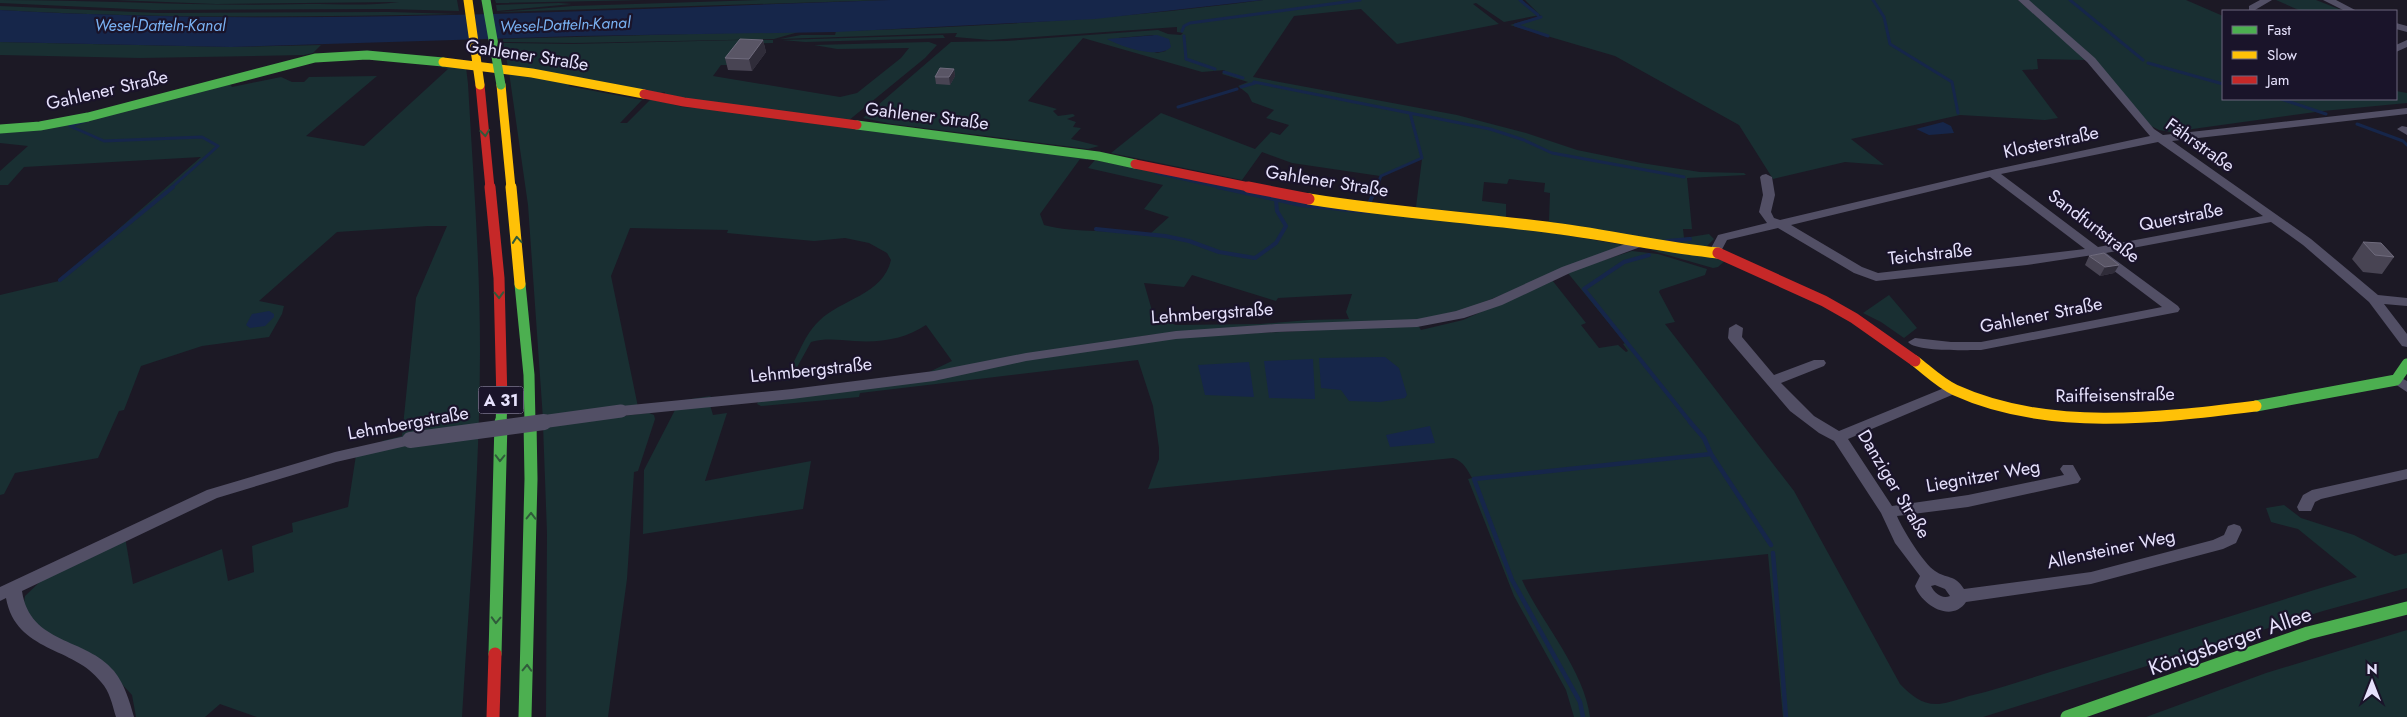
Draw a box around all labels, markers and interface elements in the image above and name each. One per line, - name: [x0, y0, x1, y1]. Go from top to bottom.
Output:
- legend: [2222, 10, 2397, 100]
- water label: Wesel-Datteln-Kanal: [499, 11, 632, 38]
- water label: Wesel-Datteln-Kanal: [94, 14, 227, 37]
- text: Fast: [2267, 19, 2291, 41]
- street label: Gahlener Straße: [464, 32, 590, 78]
- text: Slow: [2267, 44, 2298, 66]
- street label: Gahlener Straße: [44, 63, 170, 117]
- text: Jam: [2265, 69, 2290, 91]
- street label: Gahlener Straße: [864, 96, 990, 136]
- street label: Fährstraße: [2160, 112, 2240, 178]
- street label: Klosterstraße: [2001, 119, 2101, 165]
- one-way arrow: [479, 130, 490, 138]
- street label: Gahlener Straße: [1264, 158, 1390, 204]
- street label: Sandfurtstraße: [2043, 183, 2145, 269]
- street label: Querstraße: [2137, 196, 2225, 238]
- one-way arrow: [512, 235, 523, 243]
- street label: Teichstraße: [1887, 237, 1973, 271]
- street label: Gahlener Straße: [1978, 290, 2104, 340]
- one-way arrow: [494, 291, 505, 299]
- street label: Lehmbergstraße: [1150, 296, 1274, 330]
- street label: Lehmbergstraße: [749, 351, 873, 389]
- street label: Raiffeisenstraße: [2055, 381, 2175, 409]
- road number: A 31: [478, 386, 524, 414]
- street label: Lehmbergstraße: [345, 400, 471, 446]
- street label: Danziger Straße: [1851, 425, 1937, 543]
- street label: Liegnitzer Weg: [1924, 453, 2042, 499]
- one-way arrow: [495, 454, 505, 462]
- one-way arrow: [526, 512, 536, 520]
- street label: Allensteiner Weg: [2044, 523, 2178, 575]
- street label: Königsberger Allee: [2144, 599, 2316, 683]
- one-way arrow: [491, 616, 502, 624]
- north arrow: [2347, 657, 2397, 707]
- text: N: [2366, 659, 2378, 679]
- one-way arrow: [521, 664, 532, 672]

